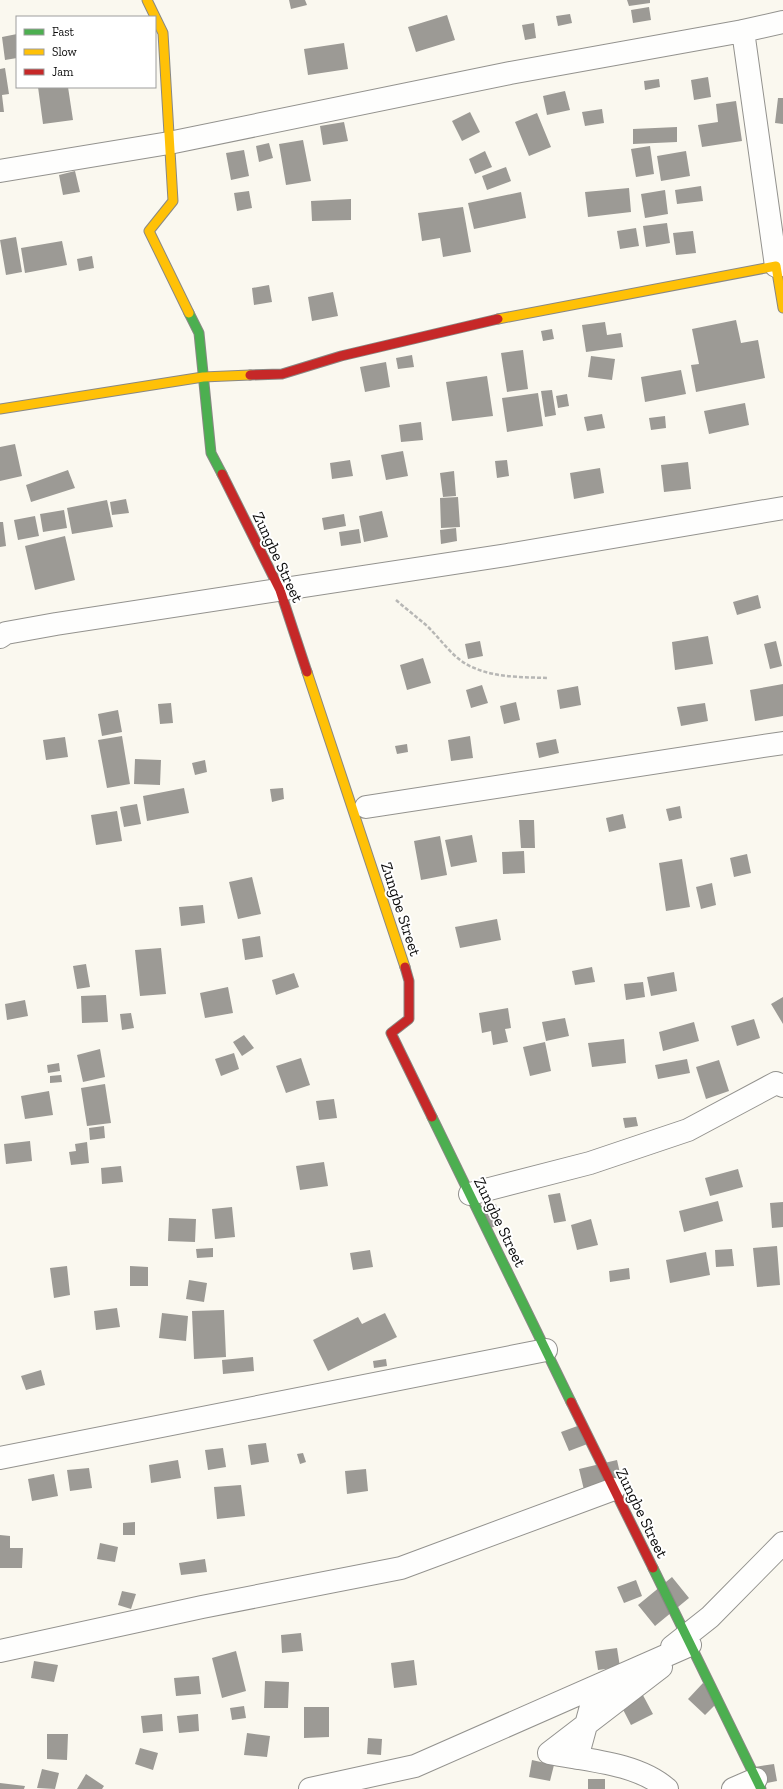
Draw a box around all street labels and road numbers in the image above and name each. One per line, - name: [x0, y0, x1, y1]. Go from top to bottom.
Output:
- street label: Zungbe Street: [249, 509, 307, 605]
- street label: Zungbe Street: [377, 860, 425, 959]
- street label: Zungbe Street: [470, 1174, 530, 1270]
- street label: Zungbe Street: [612, 1465, 672, 1561]

